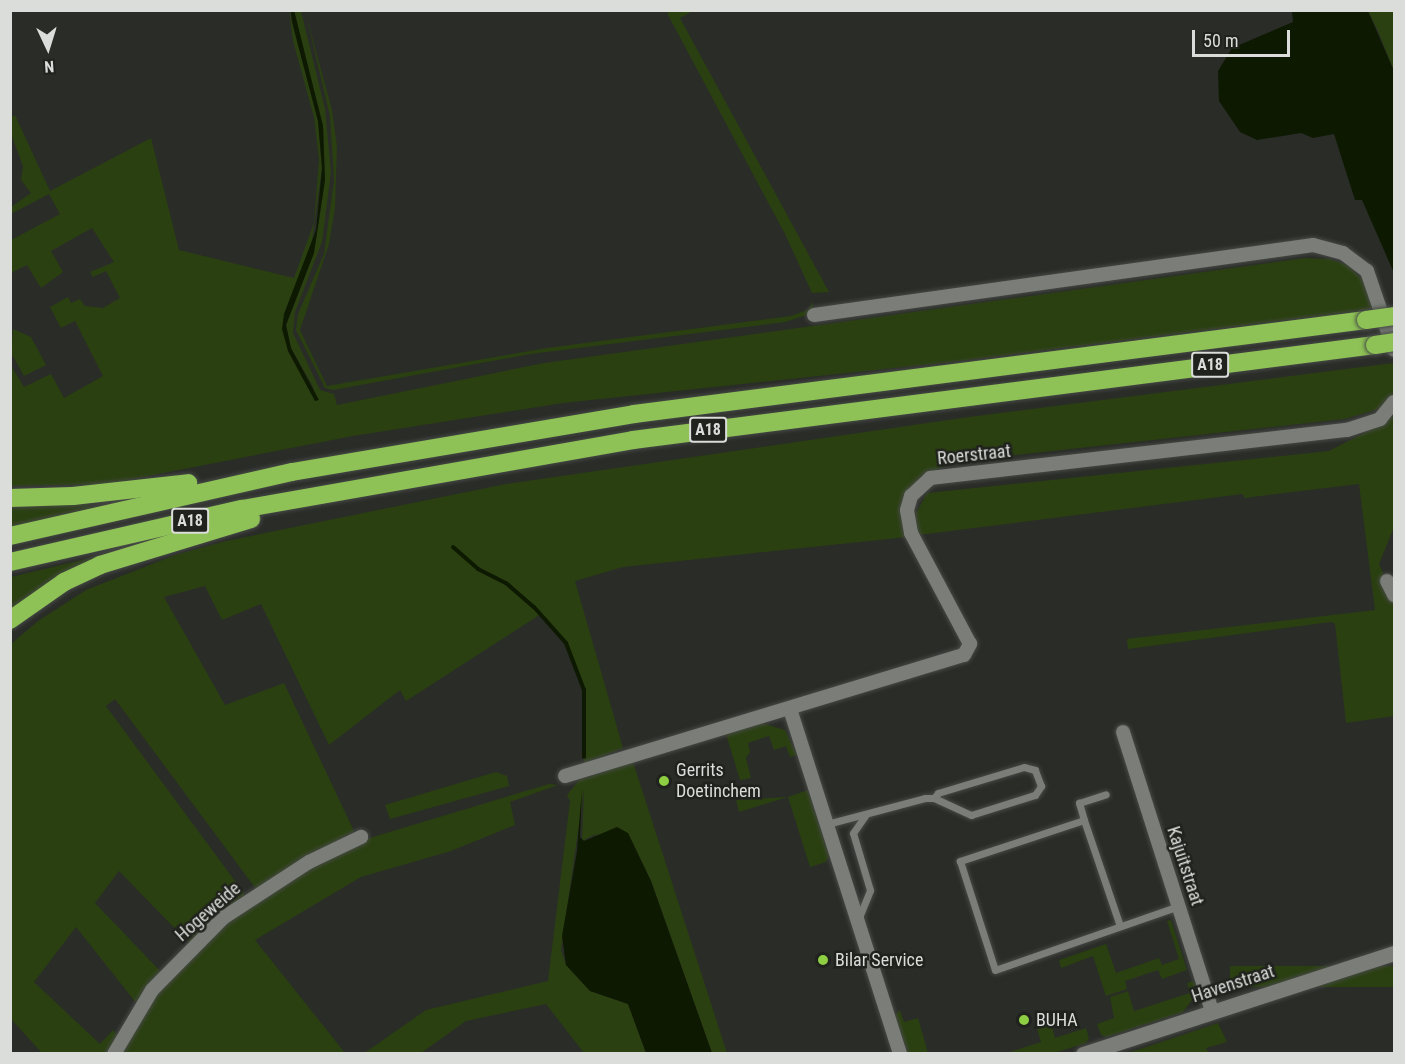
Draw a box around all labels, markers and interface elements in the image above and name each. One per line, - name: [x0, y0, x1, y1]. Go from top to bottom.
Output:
- north arrow: [18, 18, 78, 78]
- scale bar: [1195, 18, 1292, 56]
- text: 50 m: [1203, 30, 1238, 51]
- text: N: [44, 57, 55, 76]
- road number: A18: [1190, 352, 1230, 378]
- road number: A18: [688, 417, 728, 443]
- street label: Roerstraat: [936, 440, 1012, 470]
- road number: A18: [170, 508, 210, 534]
- place label: Gerrits Doetinchem: [676, 760, 761, 802]
- marker: Gerrits Doetinchem: [657, 774, 671, 788]
- street label: Kajuitstraat: [1162, 824, 1208, 908]
- street label: Hogeweide: [171, 878, 245, 946]
- place label: Bilar Service: [835, 949, 923, 971]
- marker: Bilar Service: [816, 953, 830, 967]
- street label: Havenstraat: [1189, 960, 1277, 1008]
- place label: BUHA: [1036, 1009, 1078, 1031]
- marker: BUHA: [1017, 1013, 1031, 1027]

